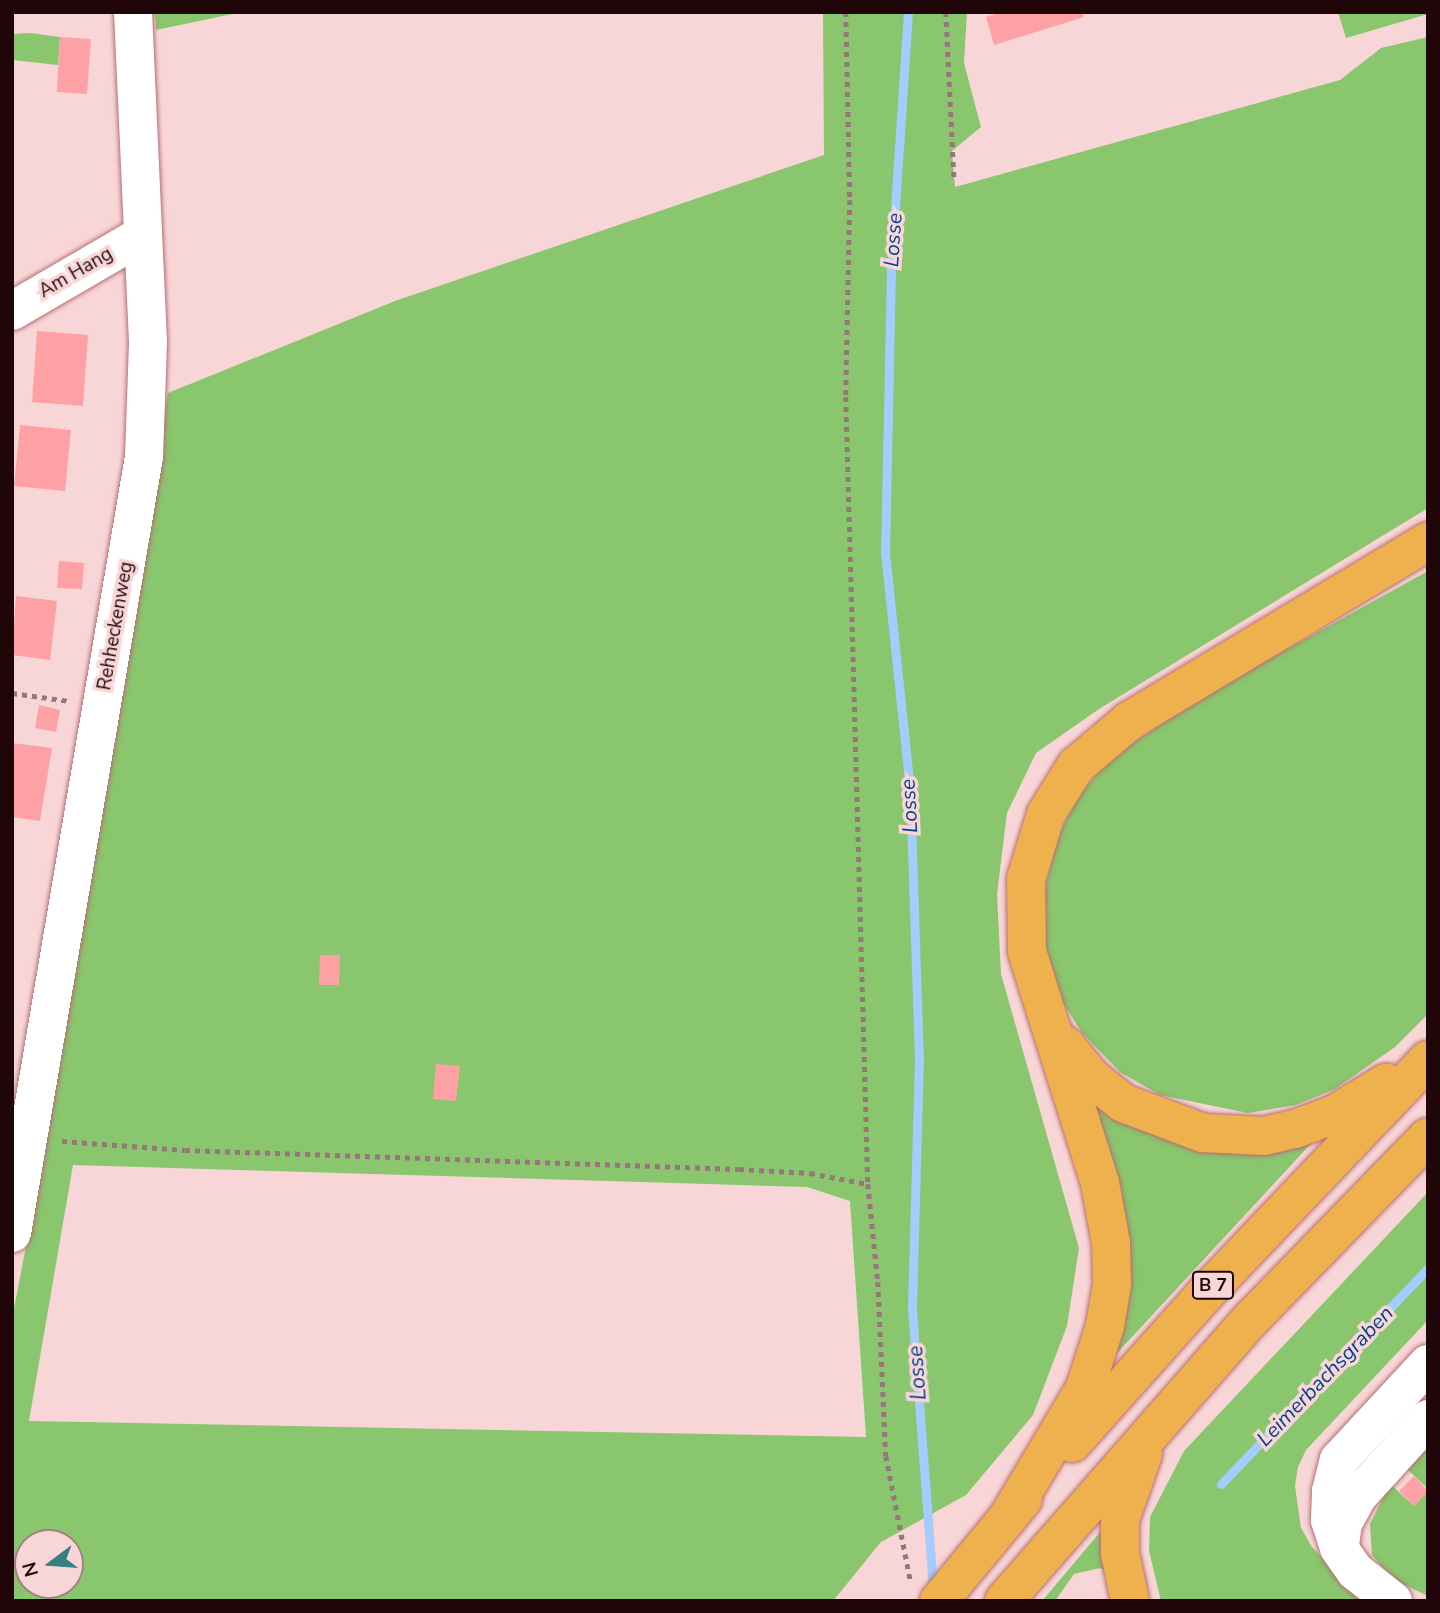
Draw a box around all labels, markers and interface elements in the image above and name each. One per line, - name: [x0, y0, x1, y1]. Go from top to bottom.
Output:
- water label: Losse: [879, 212, 907, 268]
- street label: Am Hang: [35, 243, 117, 303]
- street label: Rehheckenweg: [93, 560, 139, 692]
- water label: Losse: [895, 778, 923, 834]
- road number: B 7: [1190, 1270, 1236, 1300]
- water label: Leimerbachsgraben: [1252, 1301, 1398, 1451]
- water label: Losse: [903, 1345, 931, 1401]
- north arrow: [14, 1529, 84, 1599]
- text: N: [16, 1559, 45, 1580]

